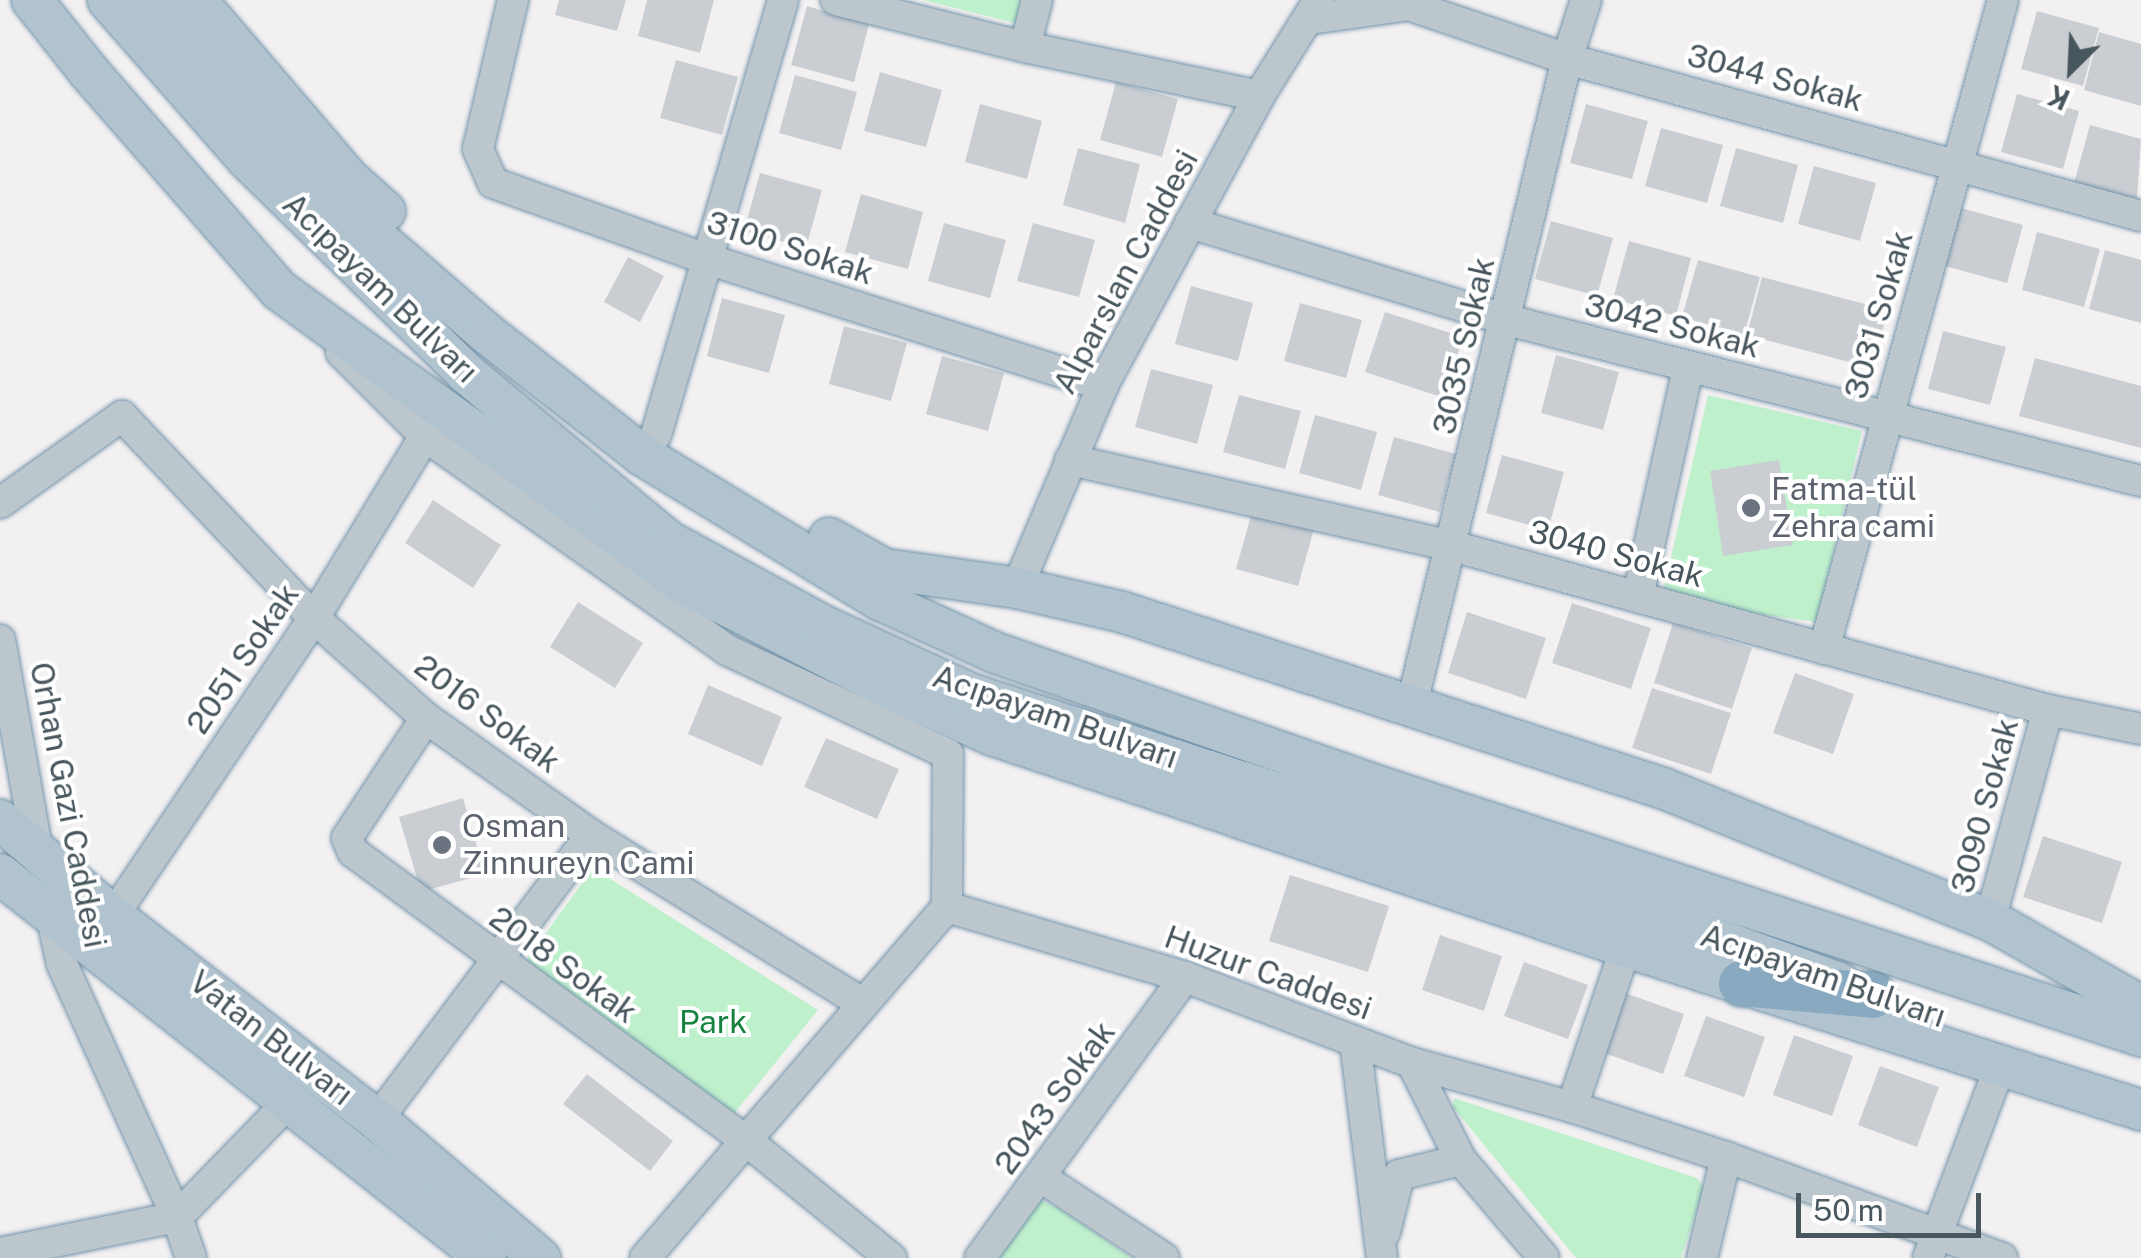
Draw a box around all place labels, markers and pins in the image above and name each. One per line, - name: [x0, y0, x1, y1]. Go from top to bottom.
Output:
- place label: Fatma-tül Zehra cami: [1771, 471, 1935, 546]
- marker: Fatma-tül Zehra cami: [1740, 497, 1762, 519]
- place label: Osman Zinnureyn Cami: [462, 808, 694, 883]
- marker: Osman Zinnureyn Cami: [431, 834, 453, 856]

